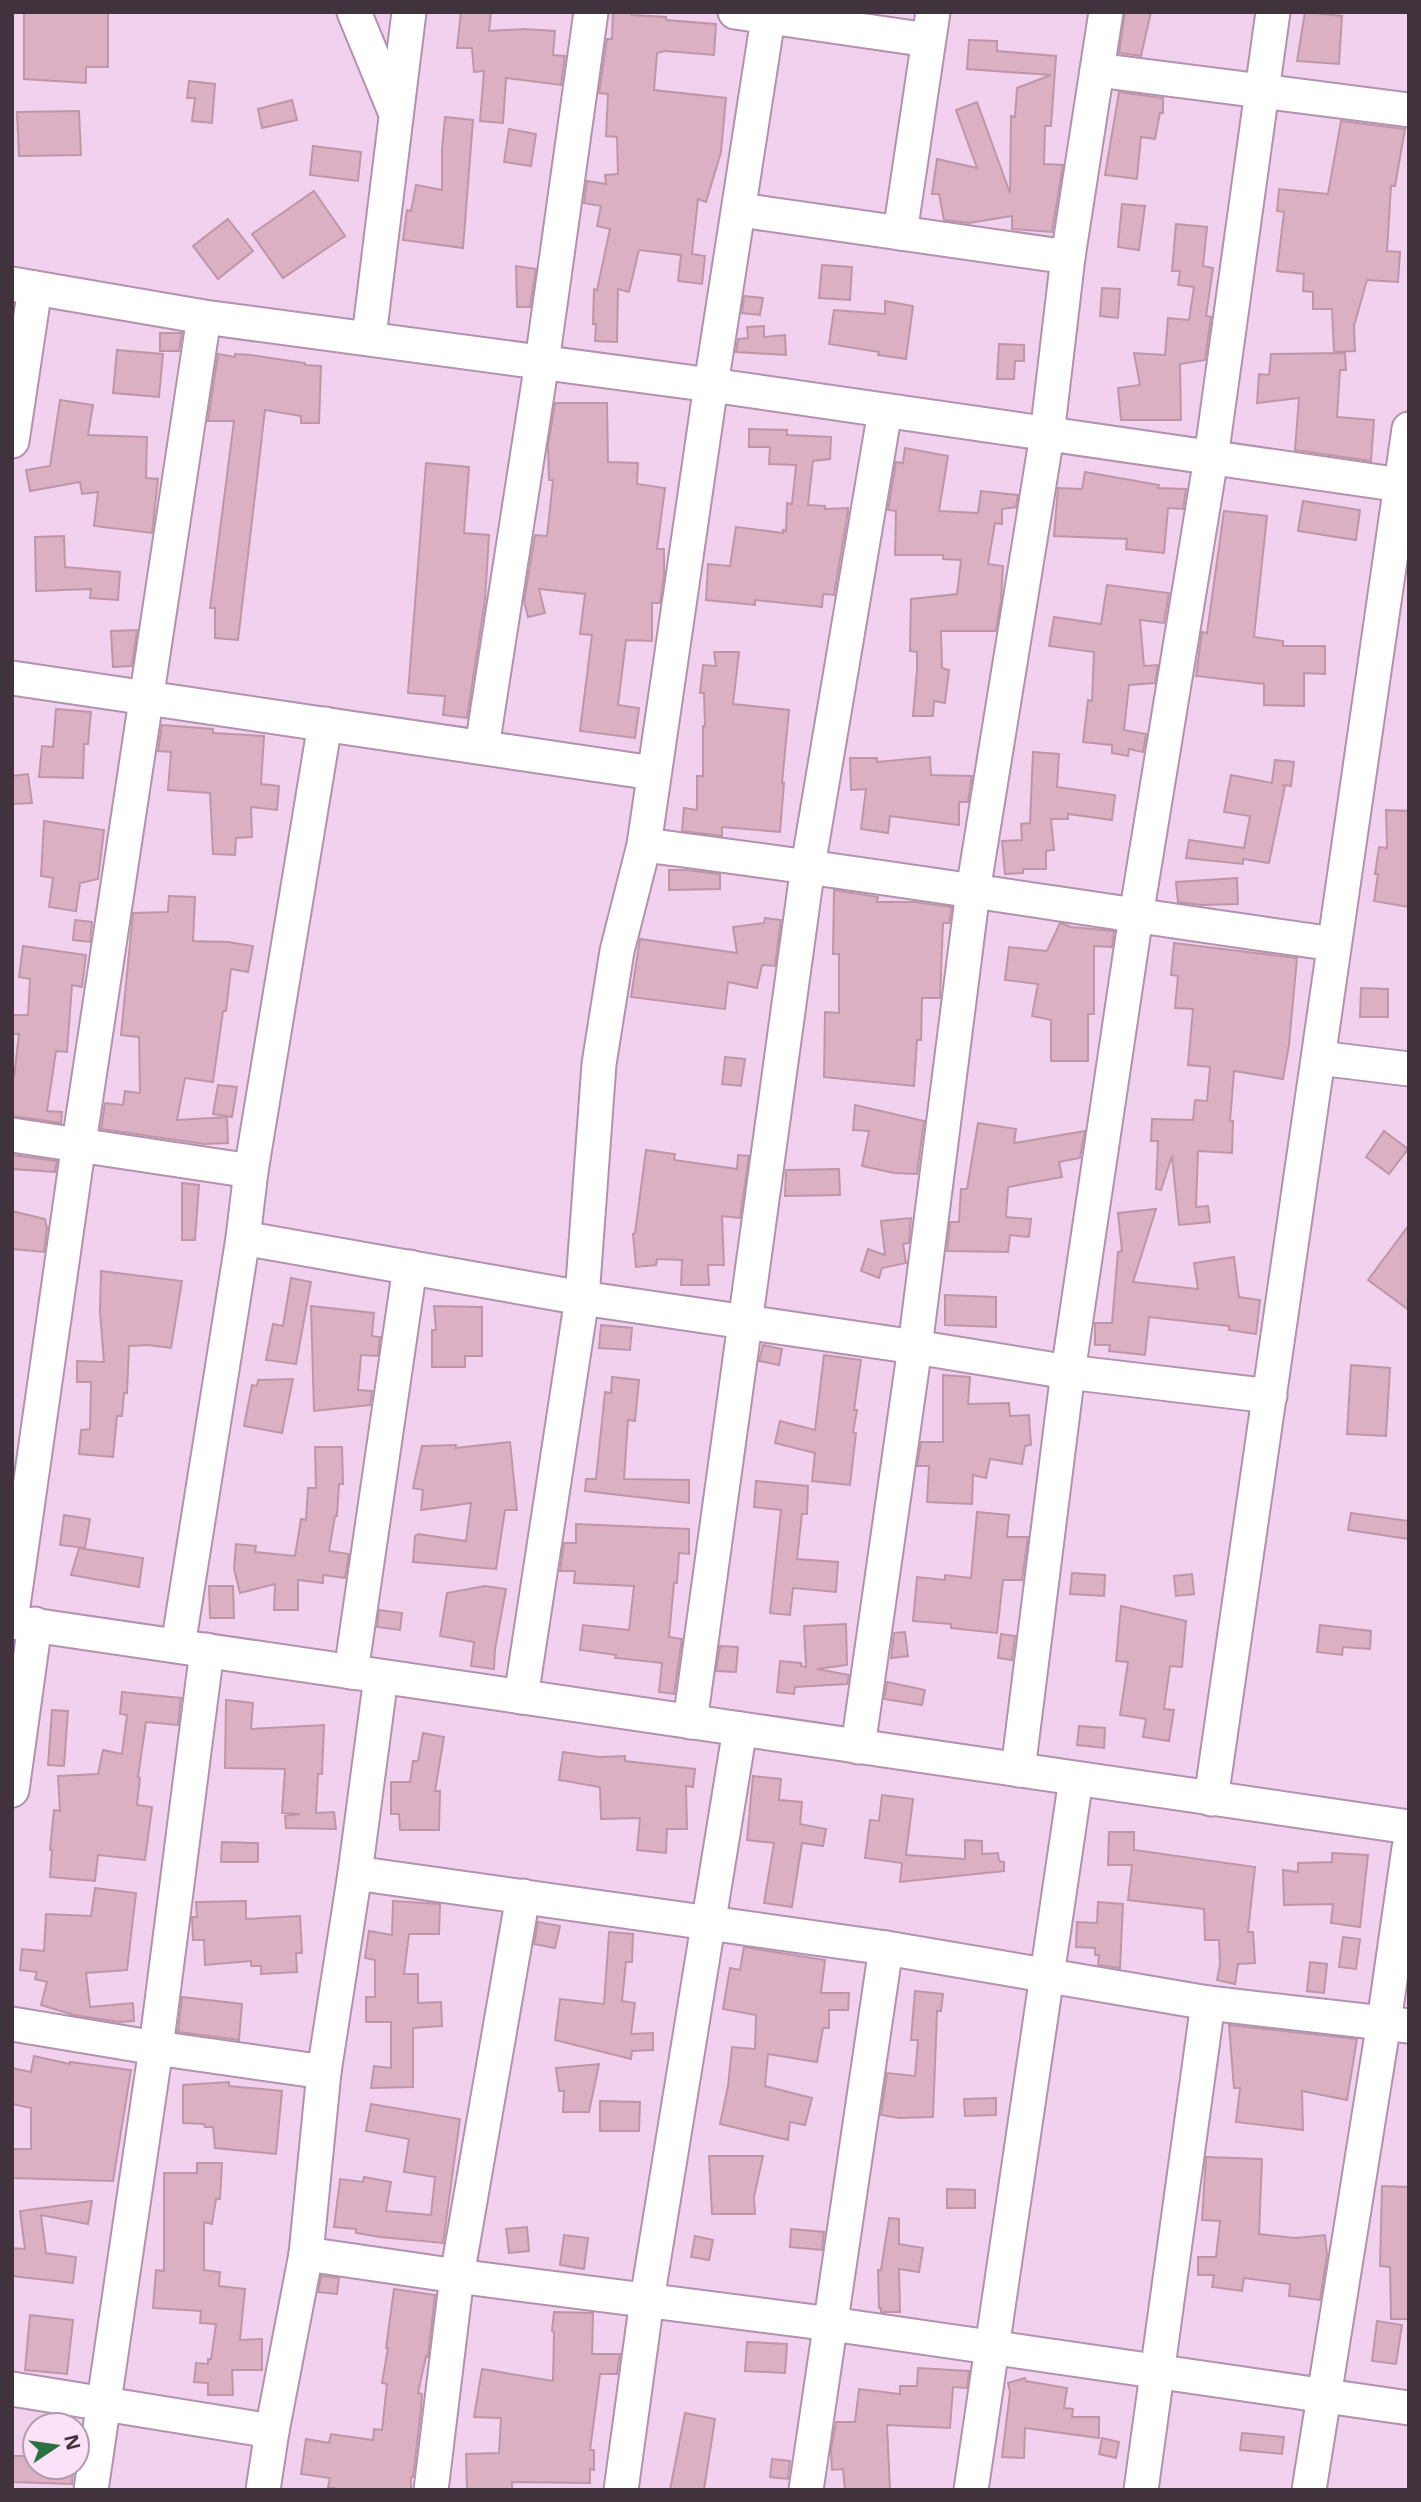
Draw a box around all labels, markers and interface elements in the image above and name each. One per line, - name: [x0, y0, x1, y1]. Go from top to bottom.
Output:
- north arrow: [21, 2411, 91, 2481]
- text: N: [58, 2432, 87, 2453]

